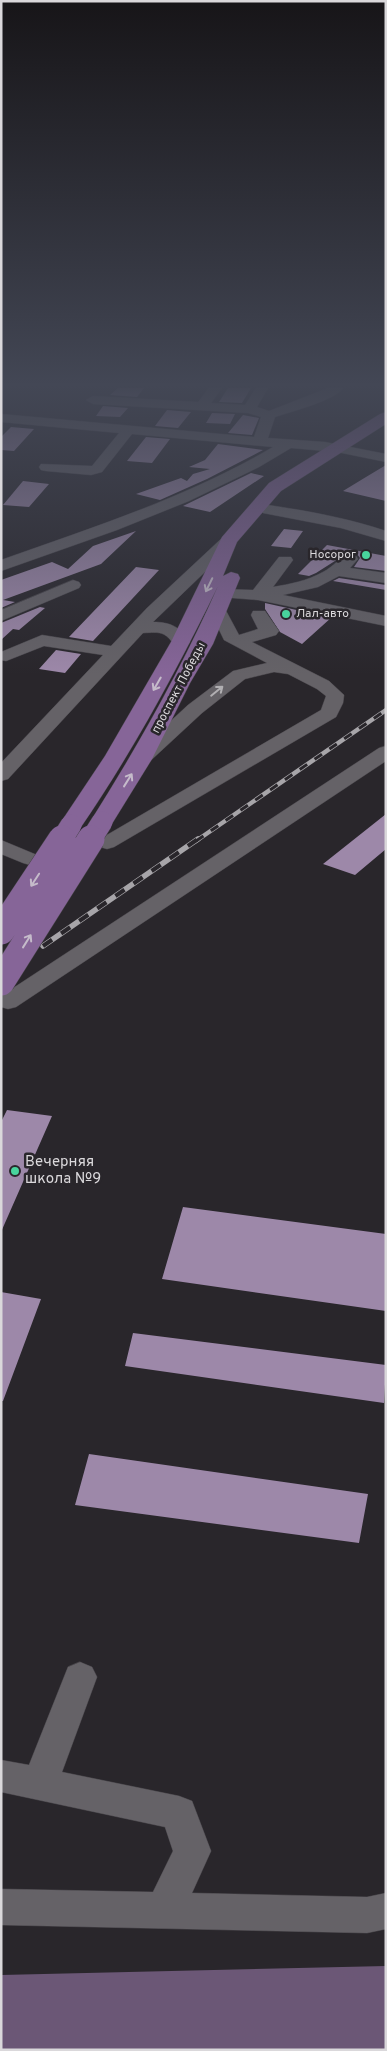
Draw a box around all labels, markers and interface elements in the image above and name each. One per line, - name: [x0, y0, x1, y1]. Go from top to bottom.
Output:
- place label: Носорог: [309, 547, 356, 563]
- marker: Носорог: [360, 549, 372, 561]
- one-way arrow: [204, 577, 213, 592]
- place label: Лал-авто: [296, 606, 349, 622]
- marker: Лал-авто: [280, 608, 292, 620]
- street label: проспект Победы: [148, 640, 210, 736]
- one-way arrow: [152, 677, 162, 692]
- one-way arrow: [210, 686, 223, 697]
- one-way arrow: [123, 774, 133, 788]
- one-way arrow: [30, 873, 40, 887]
- one-way arrow: [23, 934, 33, 948]
- place label: Вечерняя школа №9: [25, 1153, 101, 1189]
- marker: Вечерняя школа №9: [9, 1165, 21, 1177]

